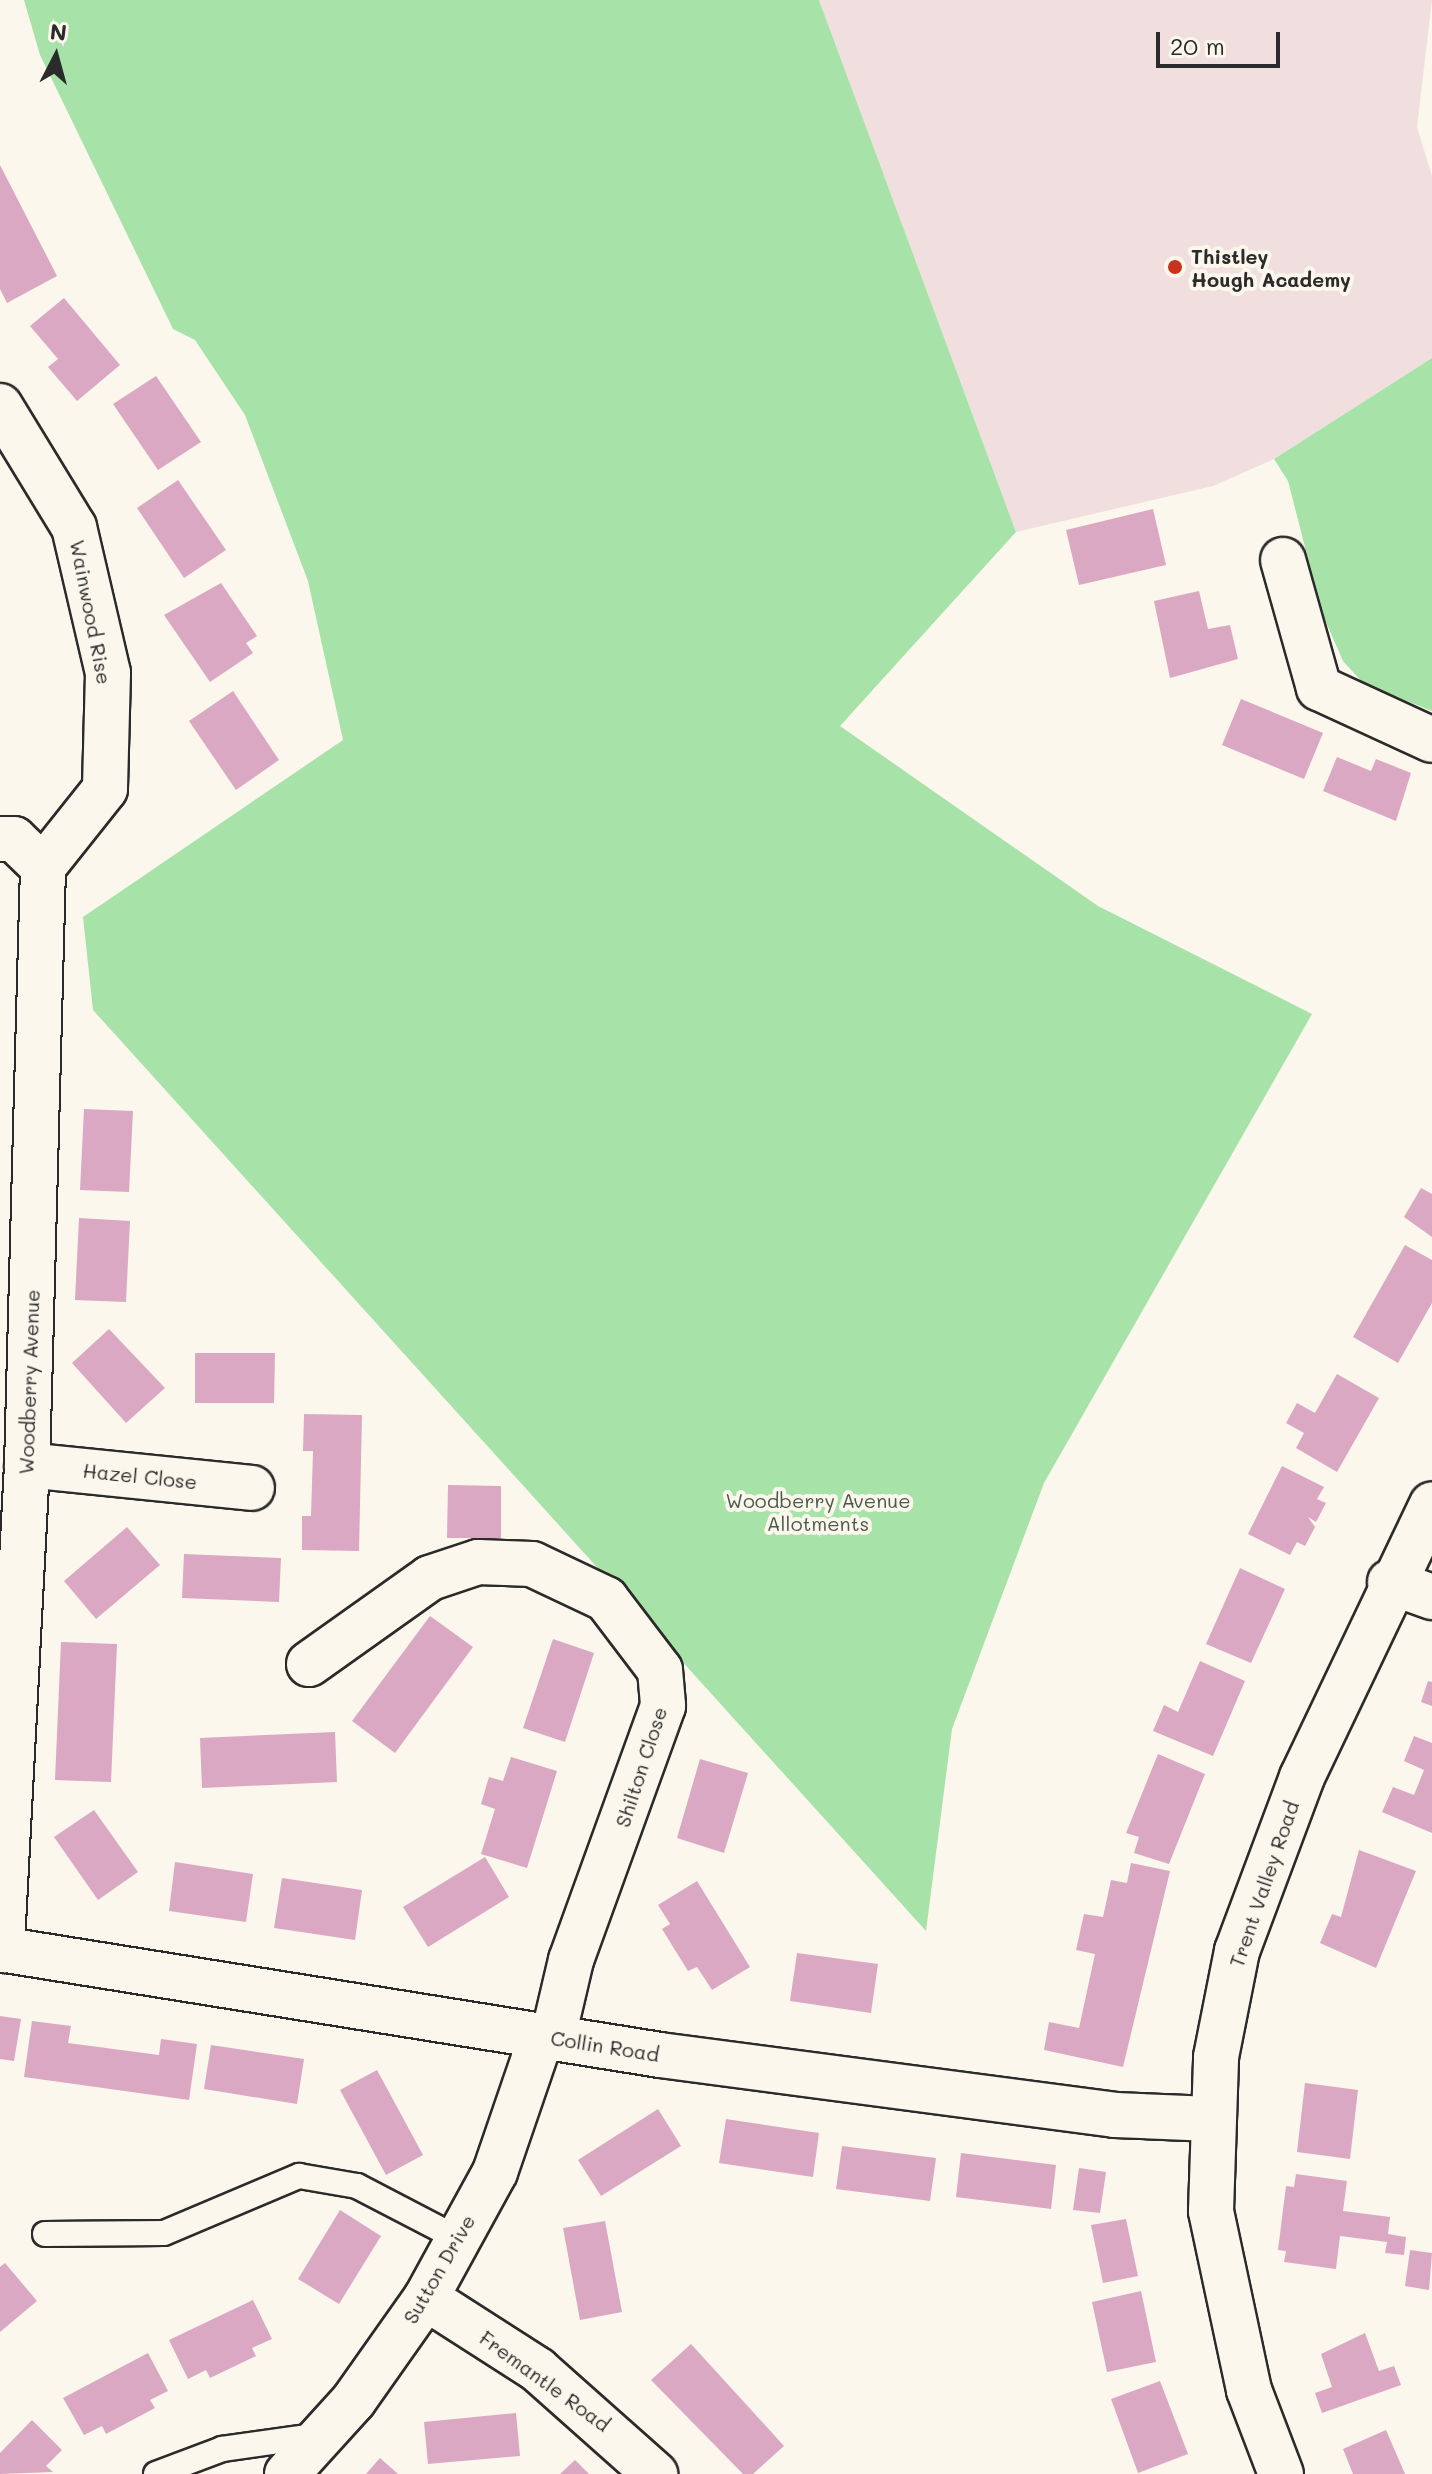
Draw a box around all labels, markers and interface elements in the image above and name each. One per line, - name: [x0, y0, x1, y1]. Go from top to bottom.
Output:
- north arrow: [16, 16, 96, 96]
- text: N: [49, 16, 68, 47]
- scale bar: [1160, 16, 1284, 66]
- text: 20 m: [1170, 30, 1225, 61]
- place label: Thistley Hough Academy: [1191, 244, 1351, 291]
- marker: Thistley Hough Academy: [1166, 258, 1184, 276]
- street label: Wainwood Rise: [65, 538, 117, 686]
- street label: Woodberry Avenue: [14, 1289, 44, 1475]
- street label: Hazel Close: [82, 1458, 198, 1494]
- park label: Woodberry Avenue Allotments: [725, 1489, 911, 1536]
- street label: Shilton Close: [610, 1704, 672, 1830]
- street label: Trent Valley Road: [1224, 1798, 1304, 1970]
- street label: Collin Road: [549, 2026, 661, 2066]
- street label: Sutton Drive: [398, 2210, 480, 2328]
- street label: Fremantle Road: [475, 2326, 615, 2436]

